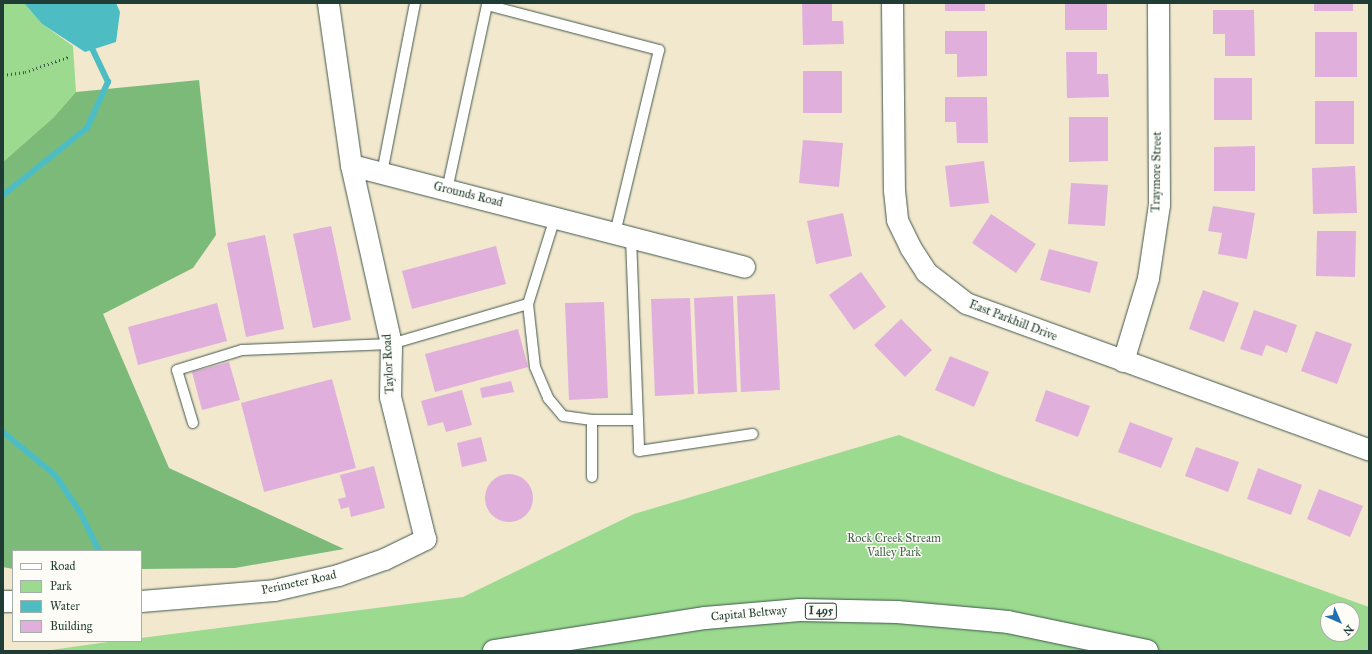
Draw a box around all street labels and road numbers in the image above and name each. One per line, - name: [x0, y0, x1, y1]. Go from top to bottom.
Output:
- street label: Traymore Street: [1149, 131, 1165, 213]
- street label: Grounds Road: [432, 179, 504, 211]
- street label: East Parkhill Drive: [967, 298, 1059, 344]
- street label: Taylor Road: [380, 334, 398, 394]
- street label: Perimeter Road: [260, 568, 338, 598]
- road number: I 495: [804, 602, 838, 620]
- street label: Capital Beltway: [710, 603, 788, 625]

